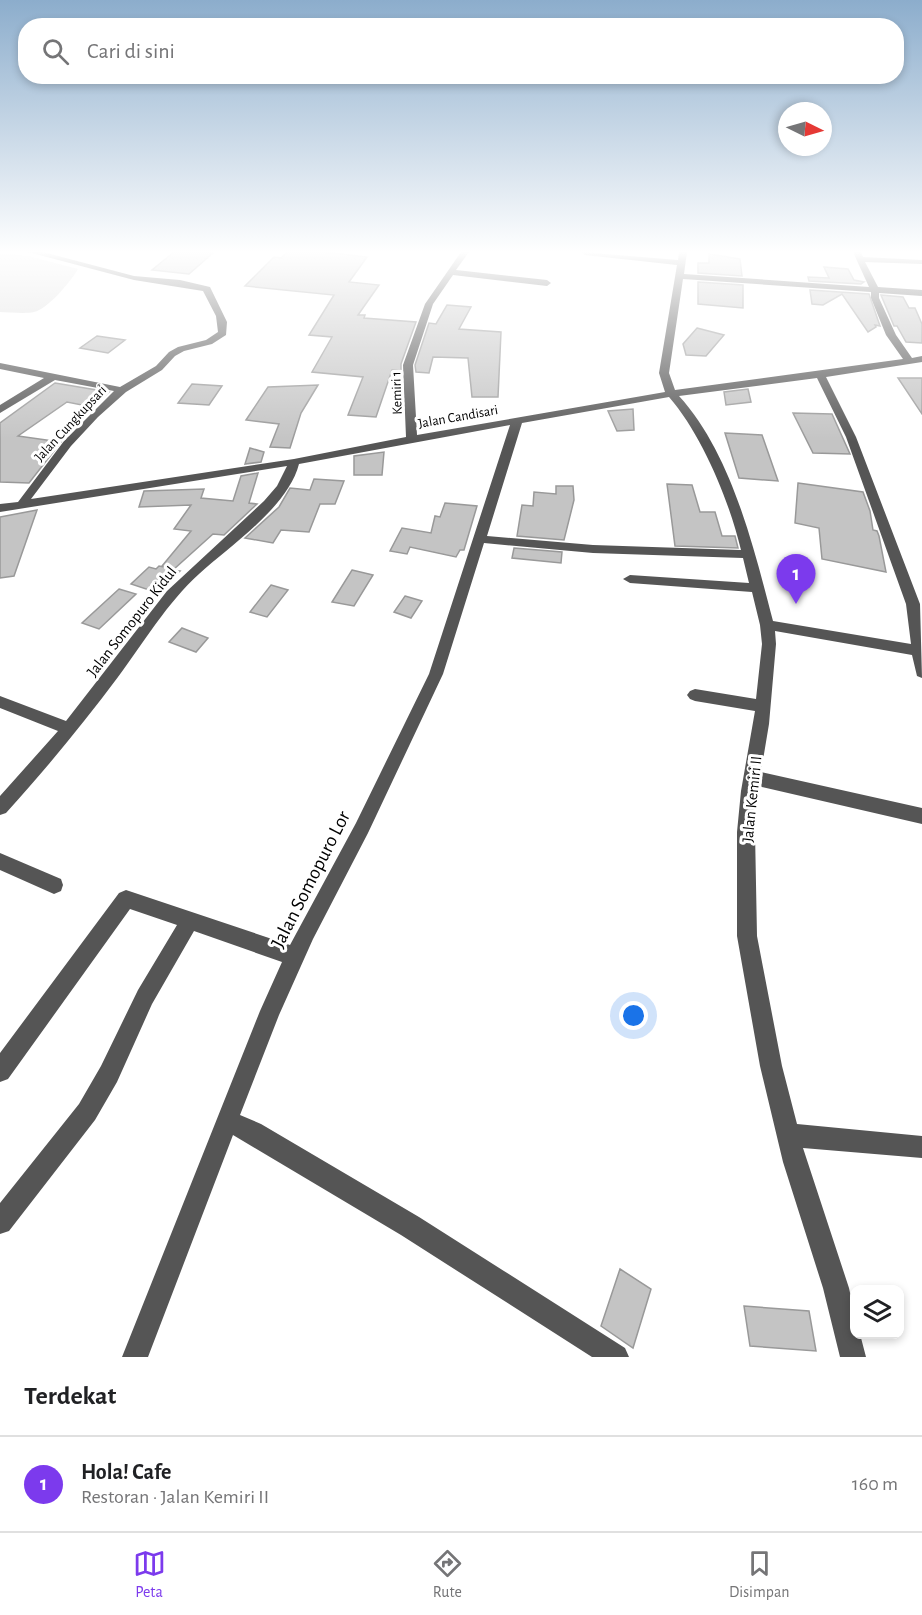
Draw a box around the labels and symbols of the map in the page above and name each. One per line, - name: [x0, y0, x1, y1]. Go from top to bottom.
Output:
- north arrow: [778, 102, 832, 156]
- street label: Kemiri 1: [389, 371, 405, 415]
- street label: Jalan Cungkupsari: [32, 383, 109, 464]
- street label: Jalan Candisari: [417, 403, 499, 431]
- pin: 1: [776, 554, 816, 604]
- street label: Jalan Somopuro Kidul: [84, 564, 180, 680]
- street label: Jalan Kemiri II: [740, 755, 764, 843]
- street label: Jalan Somopuro Lor: [268, 807, 354, 951]
- your location: [619, 1001, 648, 1030]

